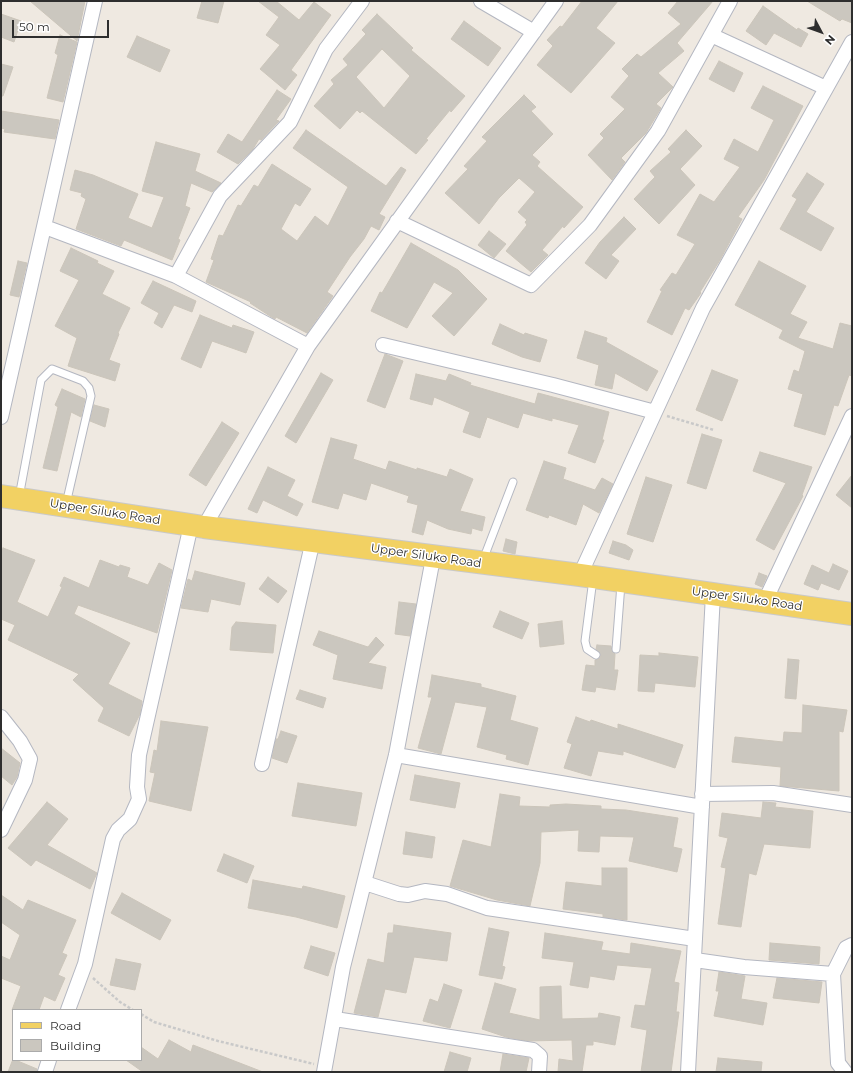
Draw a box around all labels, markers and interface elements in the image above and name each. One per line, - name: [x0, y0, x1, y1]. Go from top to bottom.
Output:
- scale bar: [14, 12, 111, 38]
- north arrow: [801, 12, 841, 52]
- text: 50 m: [19, 19, 50, 34]
- text: N: [822, 32, 838, 48]
- street label: Upper Siluko Road: [49, 496, 161, 528]
- street label: Upper Siluko Road: [370, 541, 482, 571]
- street label: Upper Siluko Road: [691, 584, 803, 614]
- legend: [12, 1009, 142, 1061]
- text: Road: [50, 1018, 81, 1033]
- text: Building: [50, 1038, 101, 1053]

